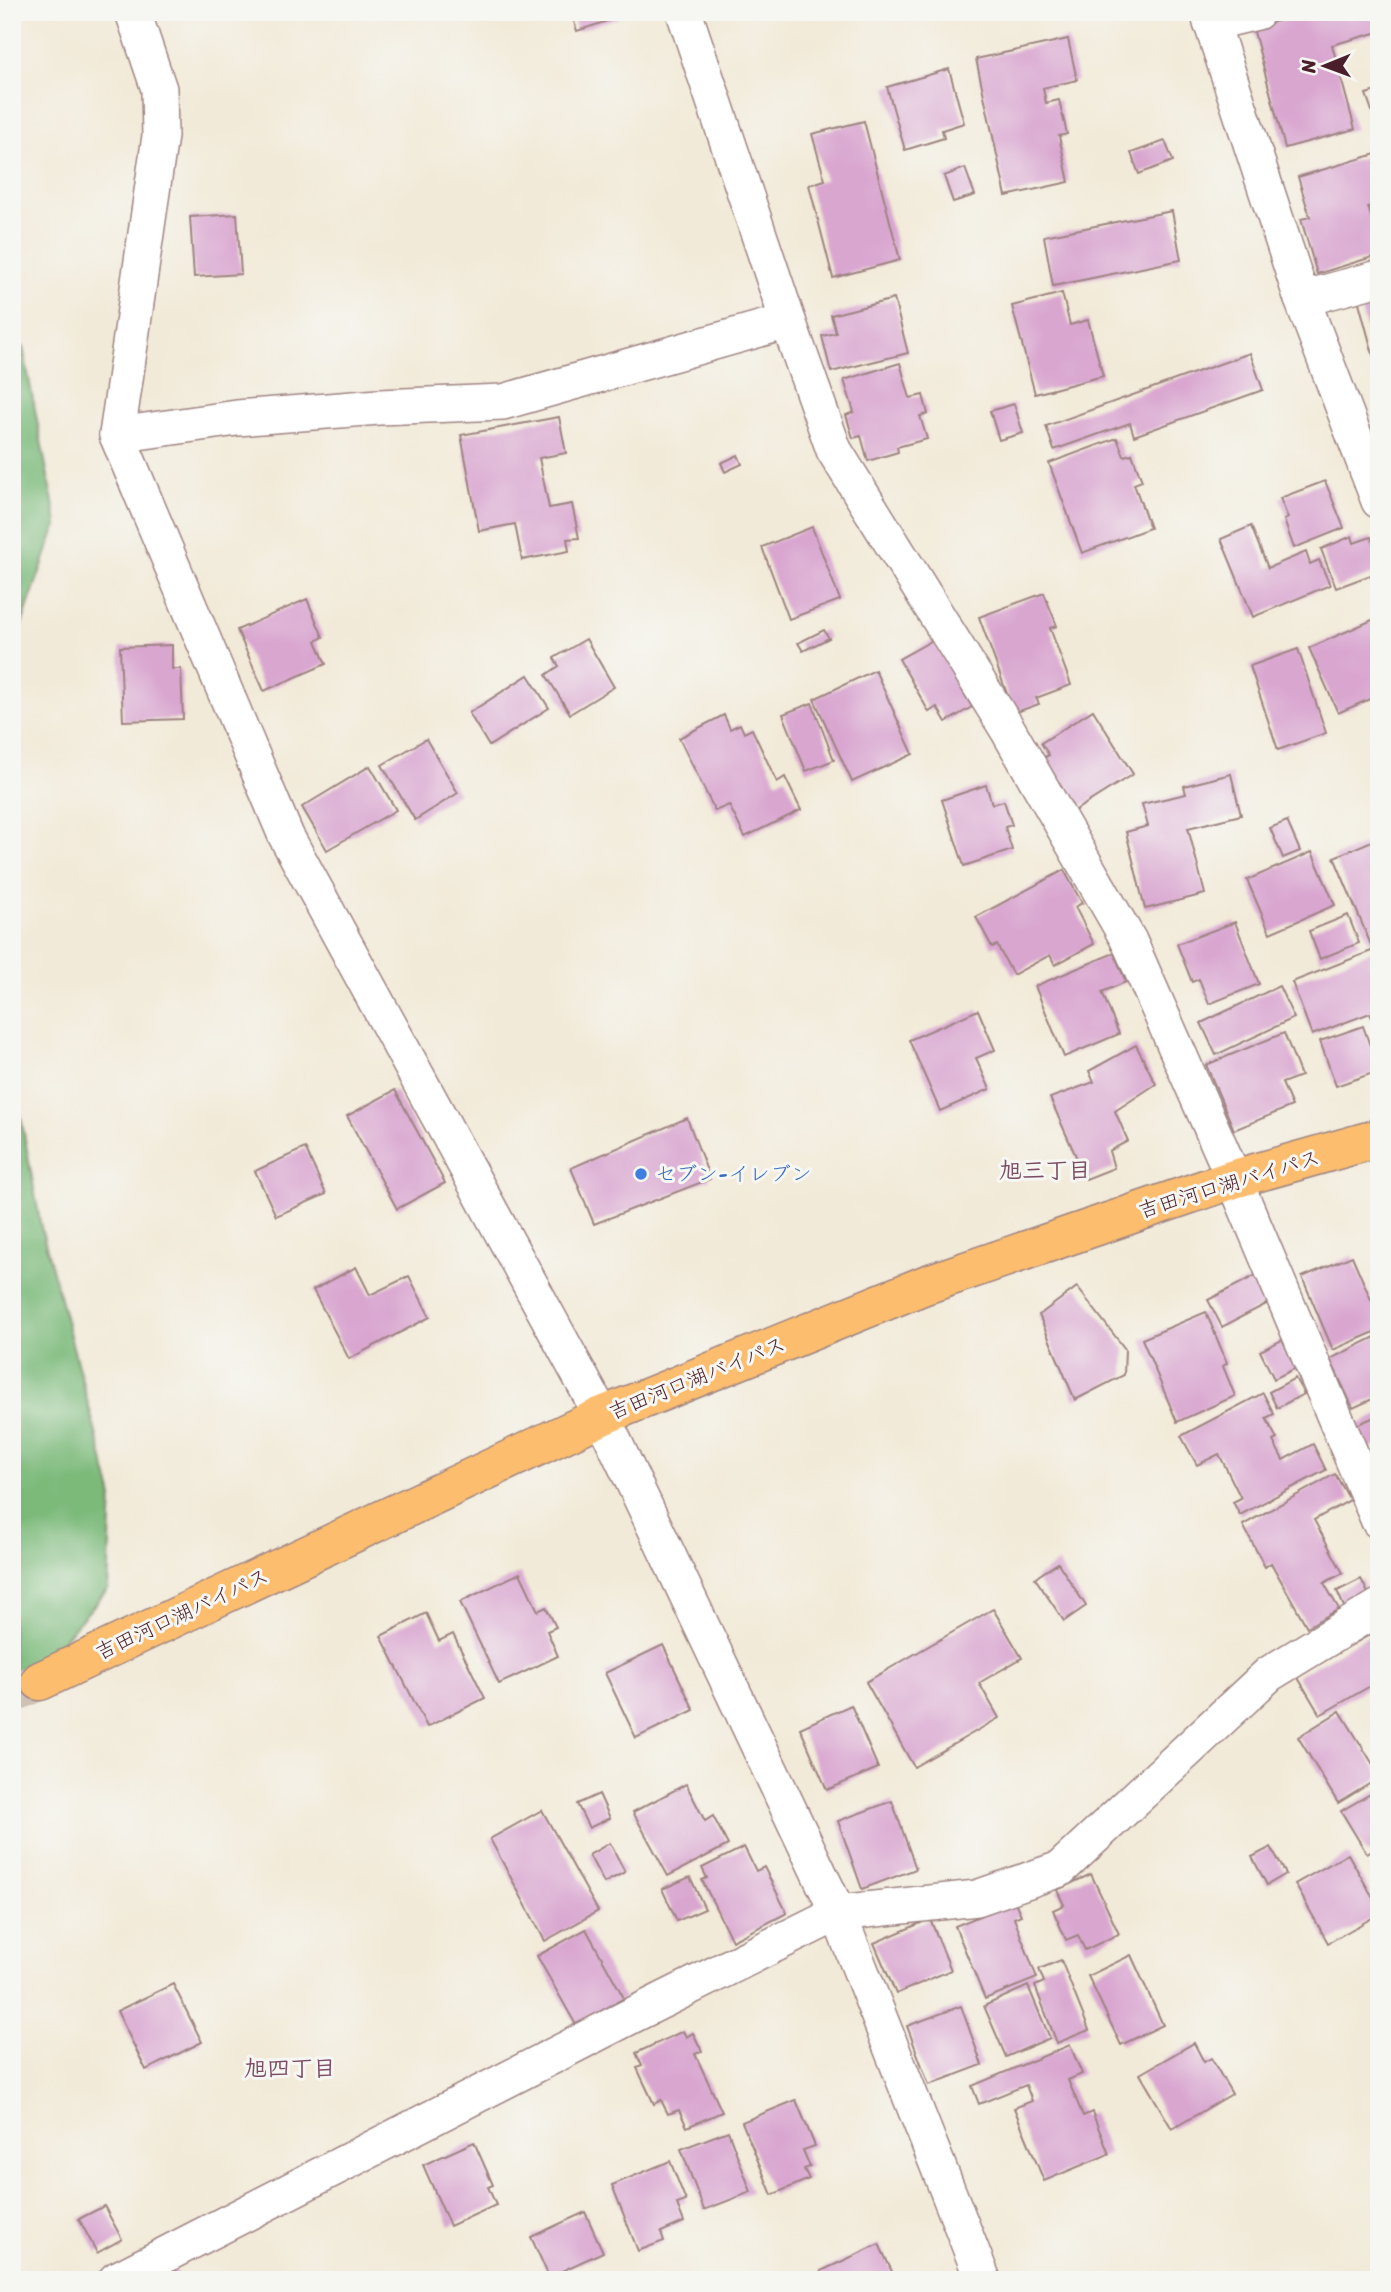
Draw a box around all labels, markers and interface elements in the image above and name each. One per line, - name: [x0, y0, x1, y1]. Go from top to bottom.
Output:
- north arrow: [1290, 32, 1360, 102]
- text: N: [1292, 59, 1325, 74]
- street label: 吉田河口湖バイパス: [1133, 1138, 1325, 1230]
- district label: 旭三丁目: [999, 1150, 1091, 1191]
- place label: セブン-イレブン: [655, 1155, 812, 1193]
- marker: セブン-イレブン: [633, 1166, 649, 1182]
- street label: 吉田河口湖バイパス: [602, 1325, 792, 1431]
- street label: 吉田河口湖バイパス: [89, 1557, 275, 1671]
- district label: 旭四丁目: [244, 2048, 336, 2089]

